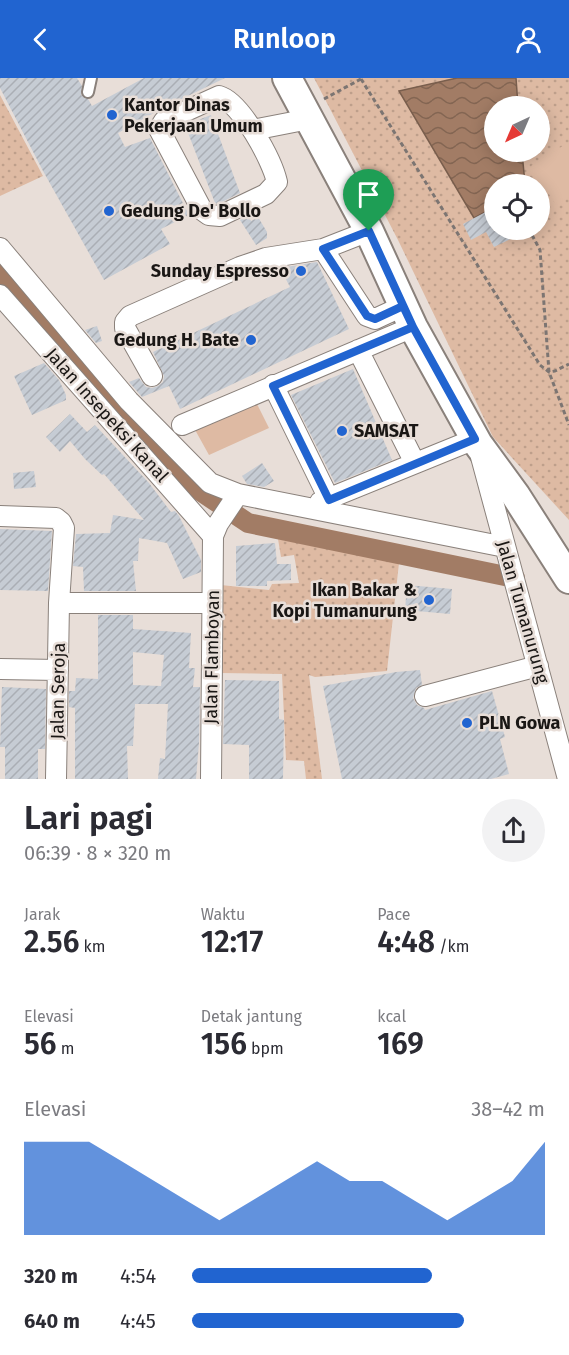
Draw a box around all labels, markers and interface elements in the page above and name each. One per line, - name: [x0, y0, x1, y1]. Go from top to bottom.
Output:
- icon: back: [24, 23, 57, 56]
- text: Runloop: [233, 23, 336, 55]
- icon: person: [512, 23, 545, 56]
- place label: Kantor Dinas Pekerjaan Umum: [124, 94, 263, 137]
- north arrow: [484, 96, 550, 162]
- map controls: [484, 96, 550, 240]
- marker: Kantor Dinas Pekerjaan Umum: [105, 108, 119, 122]
- pin: [343, 169, 394, 231]
- button: locate: [484, 174, 550, 240]
- icon: arrive: [352, 178, 385, 211]
- place label: Gedung De' Bollo: [121, 200, 261, 222]
- marker: Gedung De' Bollo: [102, 204, 116, 218]
- place label: Sunday Espresso: [151, 260, 289, 282]
- marker: Sunday Espresso: [294, 264, 308, 278]
- place label: Gedung H. Bate: [114, 329, 239, 351]
- marker: Gedung H. Bate: [244, 333, 258, 347]
- street label: Jalan Insepeksi Kanal: [41, 343, 173, 487]
- place label: SAMSAT: [354, 420, 419, 442]
- marker: SAMSAT: [335, 424, 349, 438]
- street label: Jalan Tumanurung: [492, 538, 554, 687]
- place label: Ikan Bakar & Kopi Tumanurung: [272, 579, 417, 622]
- street label: Jalan Flamboyan: [200, 590, 224, 724]
- marker: Ikan Bakar & Kopi Tumanurung: [422, 593, 436, 607]
- street label: Jalan Seroja: [46, 642, 70, 740]
- place label: PLN Gowa: [479, 712, 561, 734]
- marker: PLN Gowa: [460, 716, 474, 730]
- text: Lari pagi: [24, 798, 153, 838]
- button: share: [482, 799, 545, 862]
- text: 06:39 · 8 × 320 m: [24, 841, 171, 865]
- text: Jarak: [24, 905, 60, 924]
- text: Waktu: [201, 905, 245, 924]
- text: Pace: [377, 905, 411, 924]
- text: 2.56: [24, 924, 79, 960]
- text: 12:17: [201, 924, 263, 960]
- text: 4:48: [377, 924, 435, 960]
- text: km: [79, 937, 106, 956]
- text: /km: [435, 937, 470, 956]
- text: Elevasi: [24, 1007, 74, 1026]
- text: Detak jantung: [201, 1007, 302, 1026]
- text: kcal: [377, 1007, 406, 1026]
- text: 56: [24, 1026, 57, 1062]
- text: 156: [201, 1026, 247, 1062]
- text: 169: [377, 1026, 424, 1062]
- text: m: [57, 1039, 74, 1058]
- text: bpm: [247, 1039, 284, 1058]
- text: Elevasi: [24, 1097, 86, 1121]
- text: 38–42 m: [471, 1097, 545, 1121]
- text: 320 m: [24, 1264, 78, 1288]
- text: 4:54: [120, 1264, 156, 1288]
- text: 640 m: [24, 1309, 80, 1333]
- text: 4:45: [120, 1309, 156, 1333]

